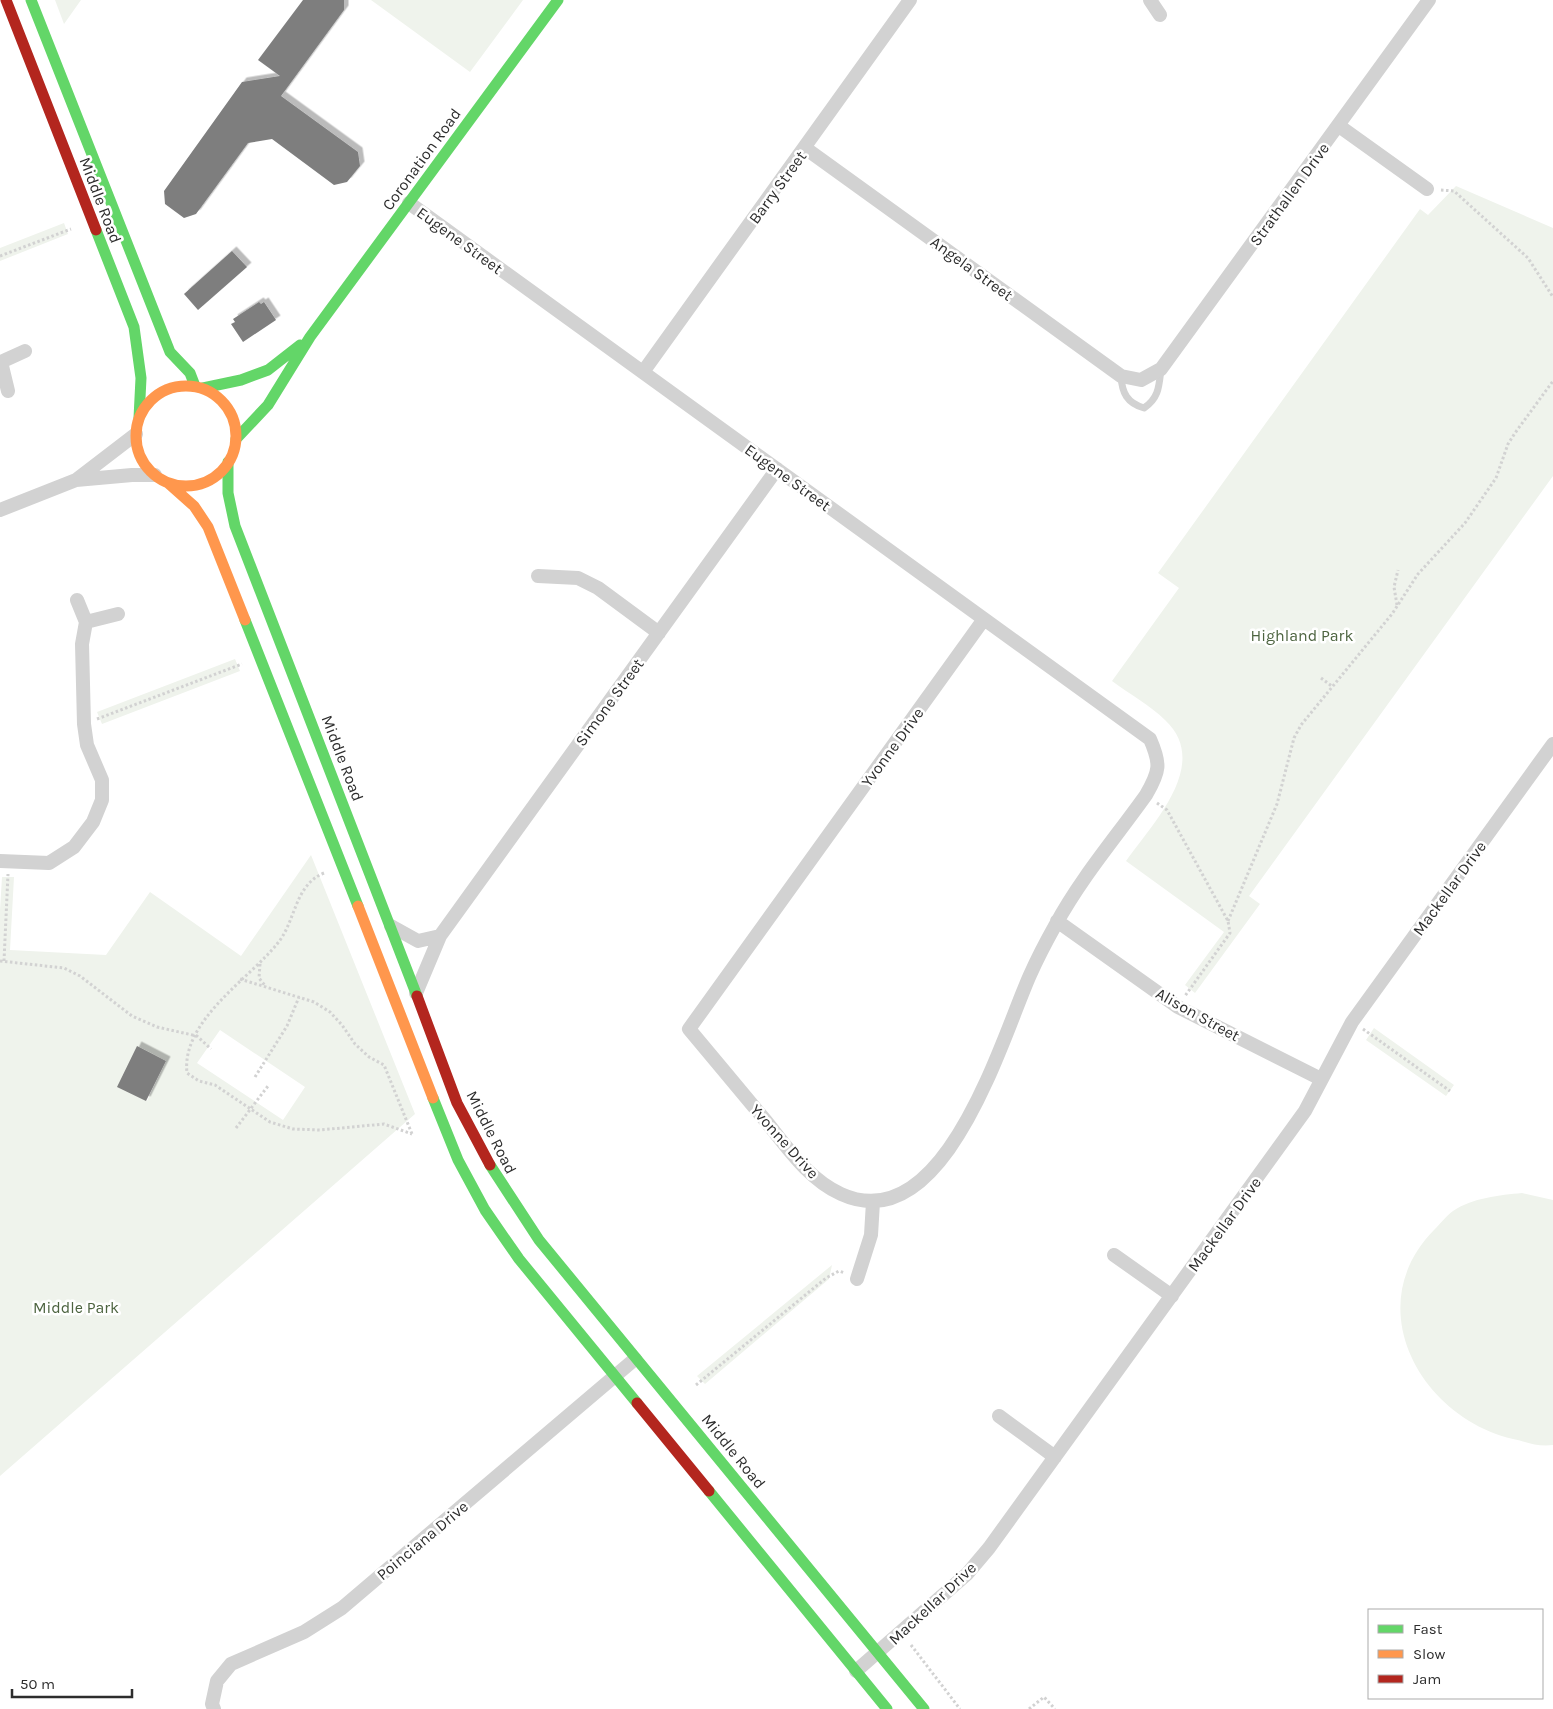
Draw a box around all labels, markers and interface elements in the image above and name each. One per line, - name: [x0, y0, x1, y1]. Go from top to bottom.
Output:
- street label: Coronation Road: [378, 105, 465, 214]
- street label: Strathallen Drive: [1246, 139, 1333, 250]
- street label: Barry Street: [745, 147, 810, 227]
- street label: Middle Road: [75, 154, 126, 246]
- street label: Eugene Street: [413, 203, 506, 278]
- street label: Angela Street: [927, 232, 1017, 305]
- street label: Eugene Street: [741, 440, 834, 515]
- park label: Highland Park: [1251, 626, 1353, 645]
- street label: Simone Street: [571, 655, 648, 750]
- street label: Yvonne Drive: [857, 704, 928, 791]
- street label: Middle Road: [317, 712, 368, 804]
- street label: Mackellar Drive: [1409, 837, 1490, 939]
- street label: Alison Street: [1152, 984, 1243, 1045]
- street label: Middle Road: [463, 1088, 521, 1177]
- street label: Yvonne Drive: [746, 1100, 823, 1182]
- street label: Mackellar Drive: [1184, 1173, 1265, 1275]
- park label: Middle Park: [33, 1298, 119, 1317]
- street label: Middle Road: [698, 1410, 770, 1493]
- street label: Poinciana Drive: [373, 1497, 472, 1584]
- street label: Mackellar Drive: [885, 1558, 980, 1649]
- legend: [1368, 1609, 1543, 1699]
- text: Fast: [1413, 1620, 1443, 1638]
- text: Slow: [1413, 1645, 1445, 1663]
- scale bar: [12, 1666, 132, 1698]
- text: Jam: [1413, 1670, 1441, 1688]
- text: 50 m: [20, 1675, 55, 1693]

